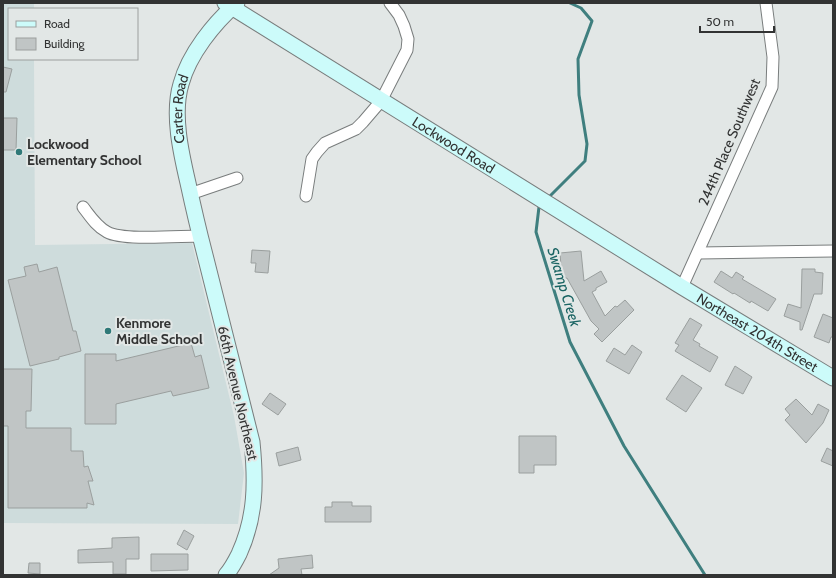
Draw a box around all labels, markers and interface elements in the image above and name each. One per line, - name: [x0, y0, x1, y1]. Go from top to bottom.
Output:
- legend: [8, 8, 138, 60]
- scale bar: [700, 8, 774, 34]
- text: 50 m: [706, 14, 734, 29]
- text: Road: [44, 16, 70, 31]
- text: Building: [44, 36, 86, 51]
- street label: Carter Road: [168, 72, 192, 145]
- street label: 244th Place Southwest: [694, 75, 764, 208]
- street label: Lockwood Road: [409, 113, 498, 177]
- place label: Lockwood Elementary School: [27, 135, 142, 169]
- marker: Lockwood Elementary School: [14, 147, 24, 157]
- water label: Swamp Creek: [543, 245, 585, 329]
- street label: Northeast 204th Street: [693, 289, 821, 376]
- place label: Kenmore Middle School: [116, 314, 203, 348]
- street label: 66th Avenue Northeast: [214, 324, 262, 462]
- marker: Kenmore Middle School: [103, 326, 113, 336]

